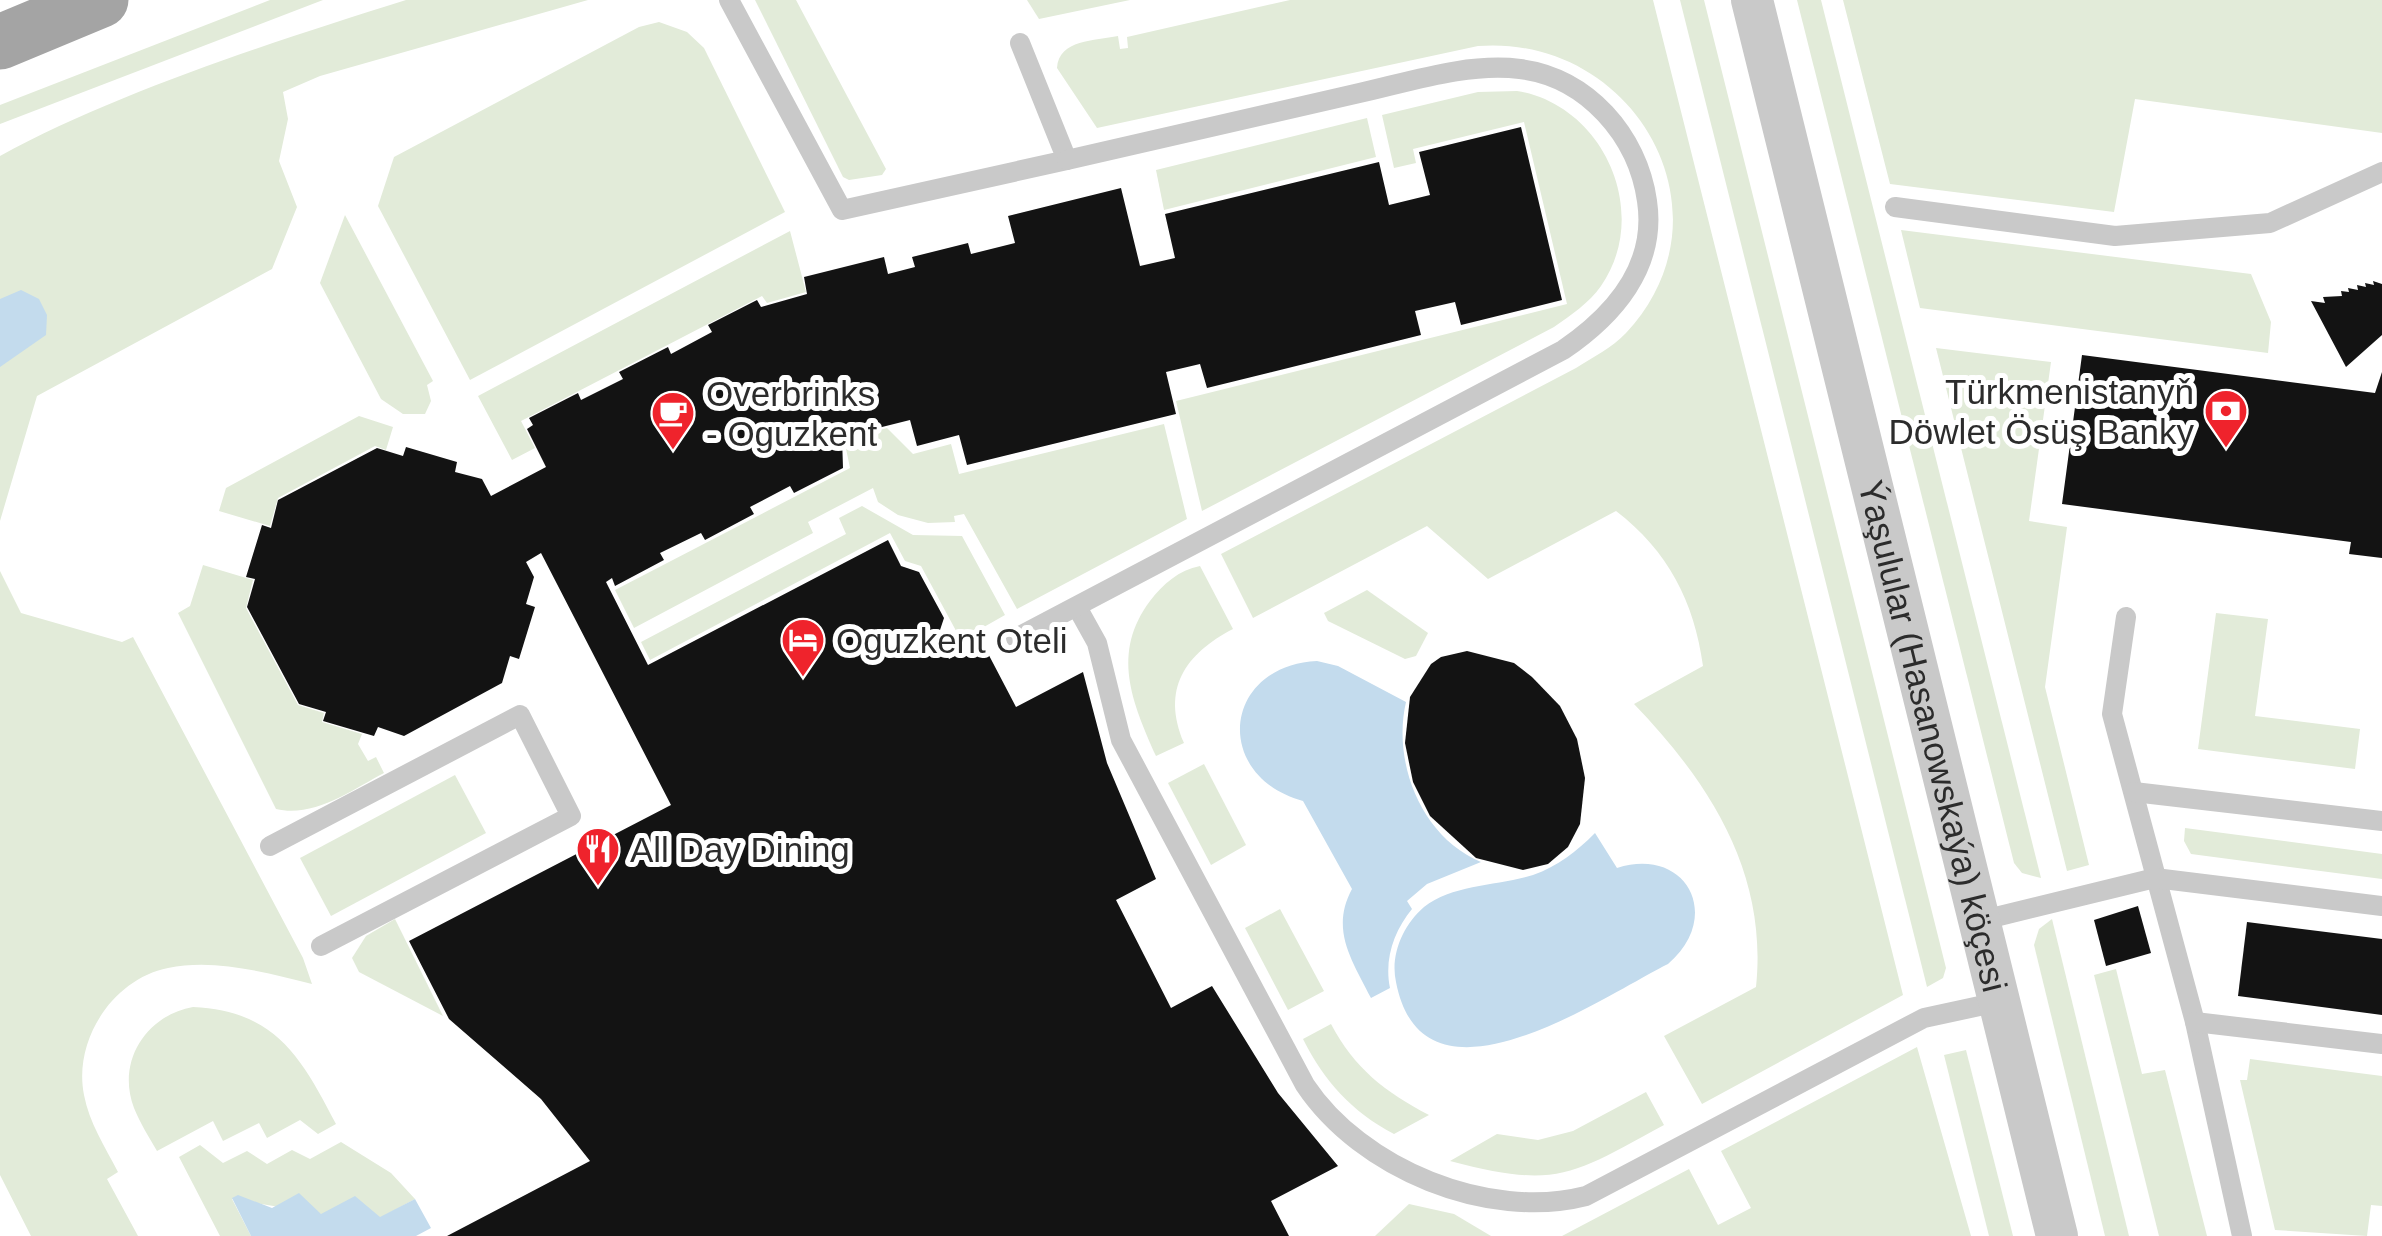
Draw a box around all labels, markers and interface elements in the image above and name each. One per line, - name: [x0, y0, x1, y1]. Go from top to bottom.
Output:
- place label: Türkmenistanyň Döwlet Ösüş Banky: [1889, 372, 2194, 451]
- place label: Overbrinks - Oguzkent: [706, 374, 877, 453]
- bank icon: Türkmenistanyň Döwlet Ösüş Banky: [2203, 388, 2249, 449]
- cafe icon: Overbrinks - Oguzkent: [650, 390, 696, 451]
- street label: Ýaşulular (Hasanowskaýa) köçesi: [1852, 476, 2015, 996]
- hotel icon: Oguzkent Oteli: [780, 617, 826, 678]
- place label: Oguzkent Oteli: [836, 621, 1068, 660]
- restaurant icon: All Day Dining: [575, 826, 621, 887]
- place label: All Day Dining: [630, 830, 850, 869]

